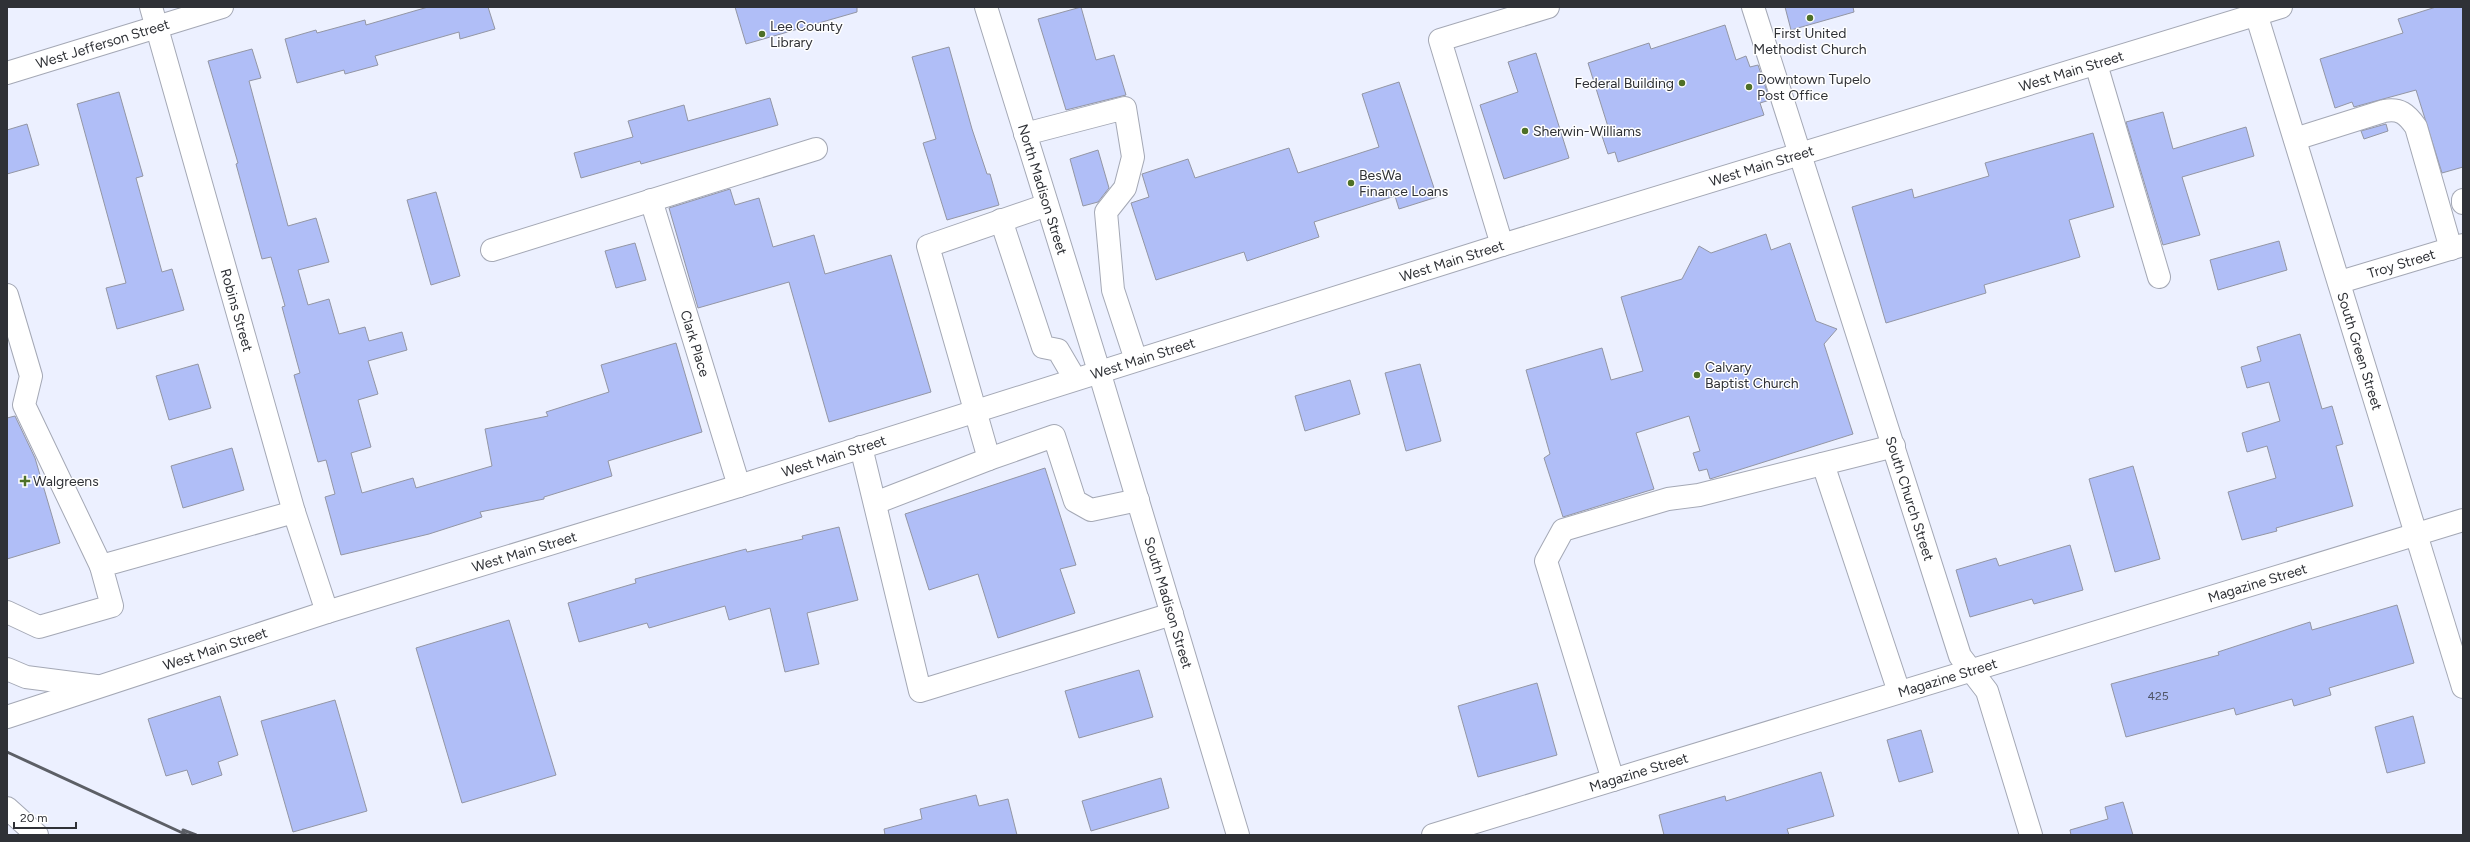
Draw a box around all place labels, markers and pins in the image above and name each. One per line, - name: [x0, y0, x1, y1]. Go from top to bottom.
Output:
- marker: First United Methodist Church: [1805, 13, 1815, 23]
- place label: Lee County Library: [770, 18, 843, 51]
- place label: First United Methodist Church: [1753, 25, 1867, 58]
- marker: Lee County Library: [757, 29, 767, 39]
- place label: Downtown Tupelo Post Office: [1757, 71, 1871, 104]
- place label: Federal Building: [1574, 75, 1674, 92]
- marker: Federal Building: [1677, 78, 1687, 88]
- marker: Downtown Tupelo Post Office: [1744, 82, 1754, 92]
- place label: Sherwin-Williams: [1533, 123, 1641, 140]
- marker: Sherwin-Williams: [1520, 126, 1530, 136]
- place label: BesWa Finance Loans: [1359, 167, 1448, 200]
- marker: BesWa Finance Loans: [1346, 178, 1356, 188]
- place label: Calvary Baptist Church: [1705, 359, 1799, 392]
- marker: Calvary Baptist Church: [1692, 370, 1702, 380]
- place label: Walgreens: [33, 473, 99, 490]
- marker: Walgreens: [20, 476, 30, 486]

